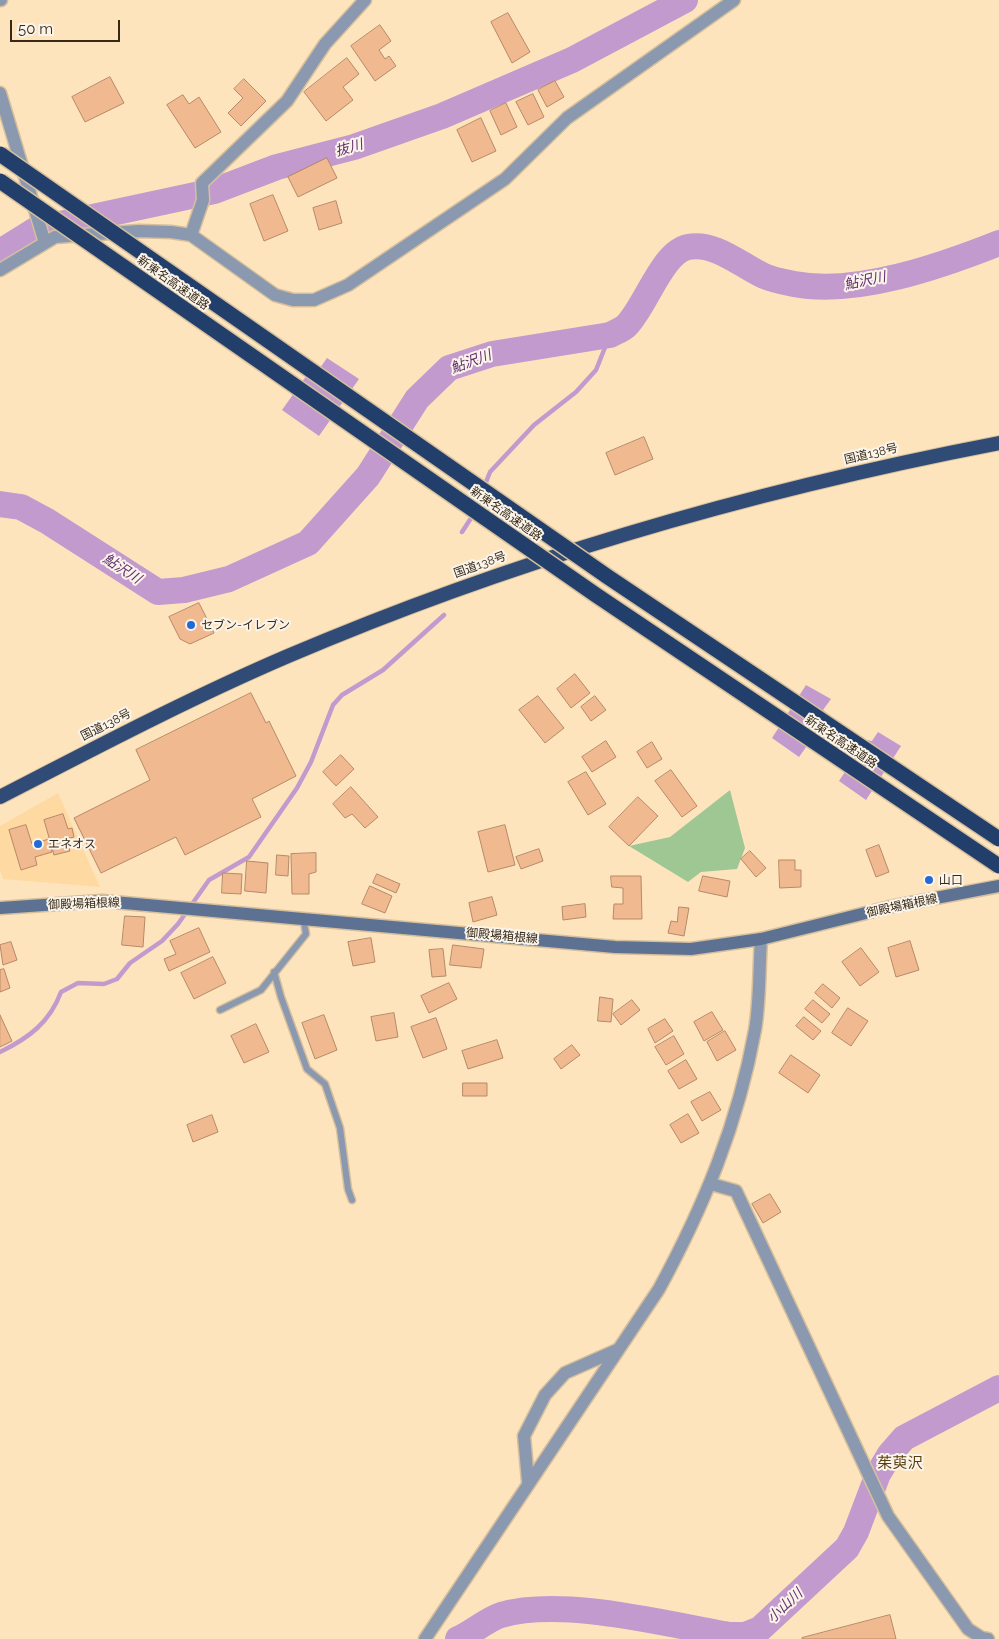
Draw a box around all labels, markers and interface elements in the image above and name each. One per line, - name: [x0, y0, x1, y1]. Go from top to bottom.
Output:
- scale bar: [12, 10, 122, 42]
- text: 50 m: [18, 20, 53, 38]
- water label: 抜川: [333, 136, 365, 160]
- street label: 新東名高速道路: [134, 253, 212, 313]
- water label: 鮎沢川: [843, 268, 887, 294]
- water label: 鮎沢川: [448, 347, 494, 377]
- street label: 国道138号: [843, 441, 899, 467]
- street label: 新東名高速道路: [467, 484, 545, 544]
- street label: 国道138号: [452, 549, 508, 581]
- water label: 鮎沢川: [100, 551, 144, 587]
- place label: セブン-イレブン: [201, 618, 290, 632]
- marker: セブン-イレブン: [185, 619, 197, 631]
- street label: 国道138号: [78, 706, 134, 744]
- street label: 新東名高速道路: [802, 713, 880, 771]
- place label: エネオス: [48, 837, 96, 851]
- marker: エネオス: [32, 838, 44, 850]
- place label: 山口: [939, 873, 963, 887]
- marker: 山口: [923, 874, 935, 886]
- street label: 御殿場箱根線: [865, 891, 939, 921]
- street label: 御殿場箱根線: [48, 896, 120, 912]
- street label: 御殿場箱根線: [466, 926, 538, 946]
- district label: 茱萸沢: [878, 1454, 922, 1472]
- water label: 小山川: [764, 1586, 806, 1626]

